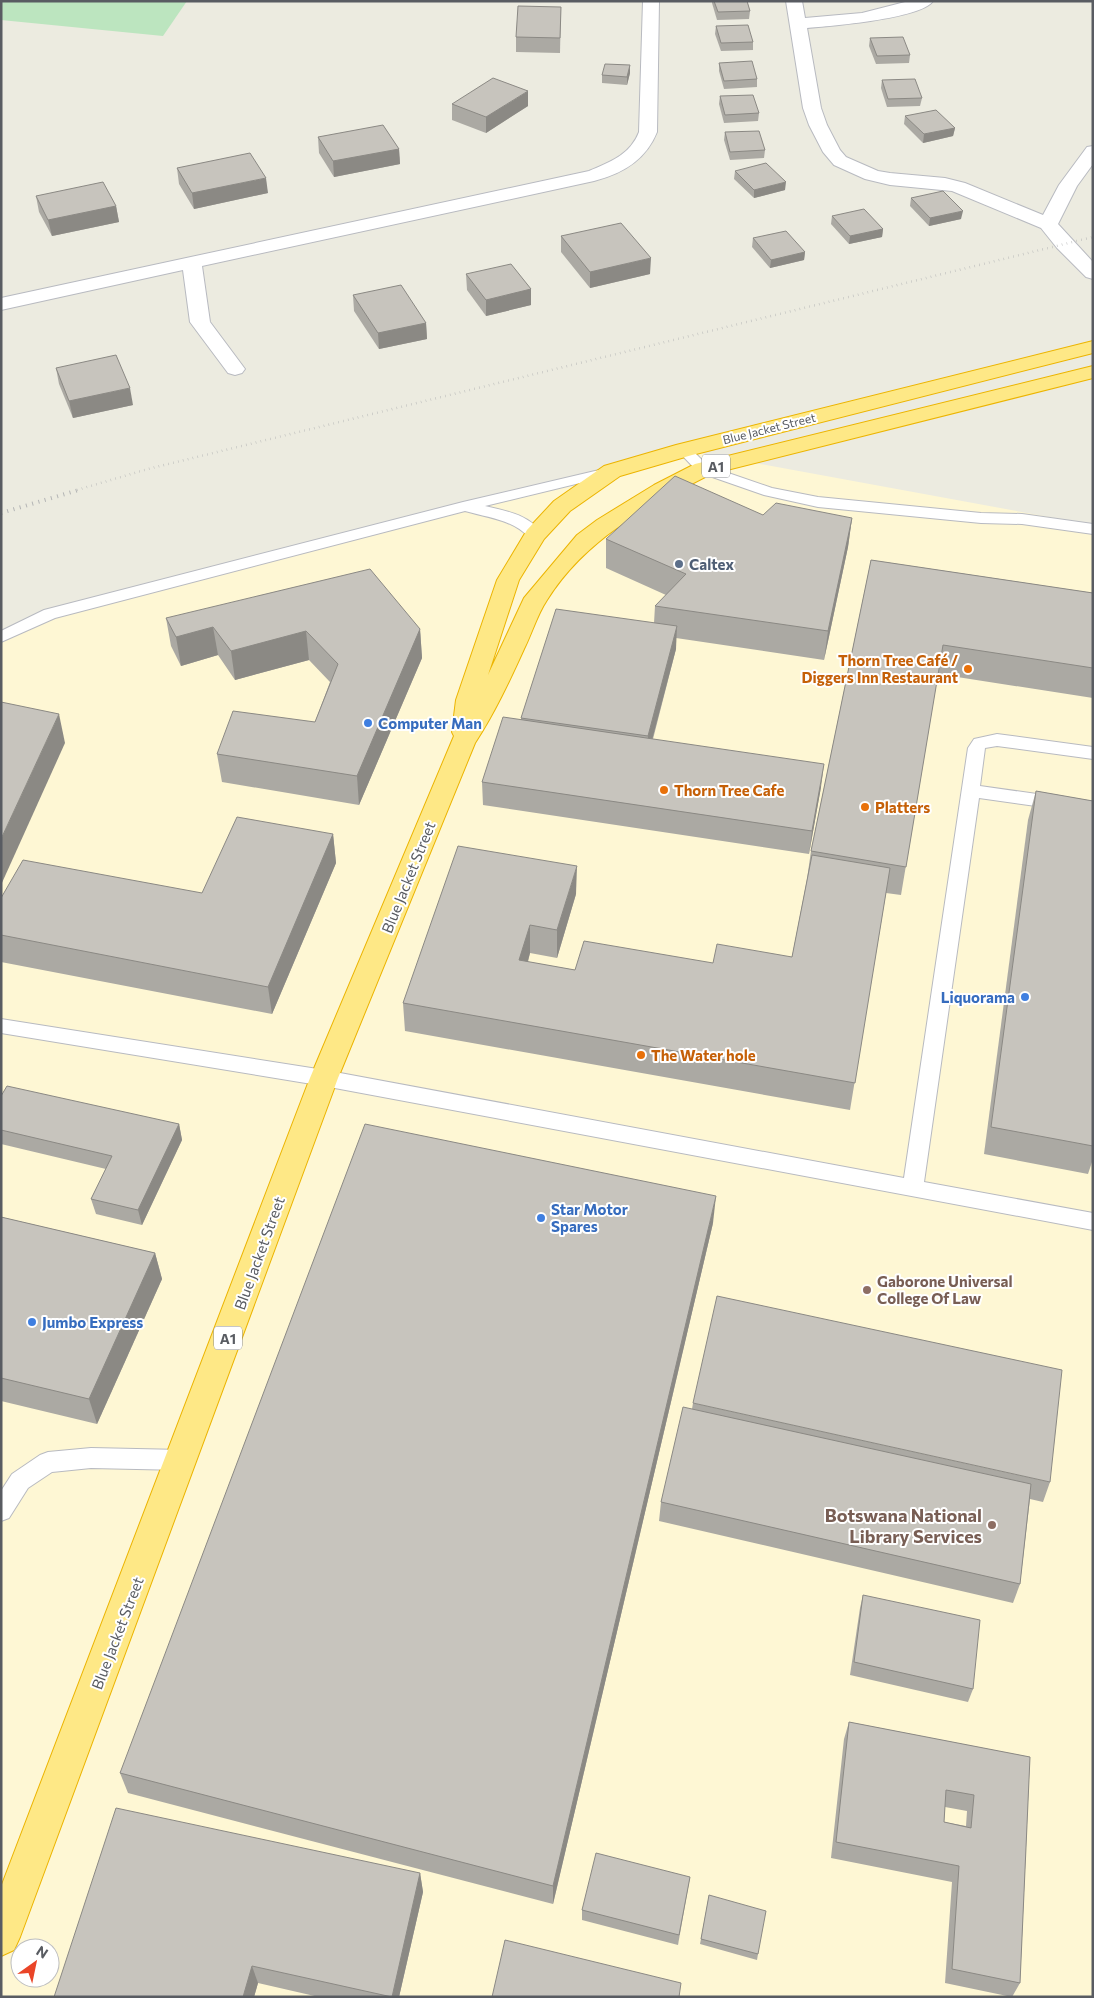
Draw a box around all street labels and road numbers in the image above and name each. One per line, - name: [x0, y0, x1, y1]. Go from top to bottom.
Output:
- street label: Blue Jacket Street: [721, 410, 817, 447]
- road number: A1: [702, 454, 730, 478]
- street label: Blue Jacket Street: [377, 818, 439, 936]
- street label: Blue Jacket Street: [230, 1194, 288, 1312]
- road number: A1: [214, 1326, 242, 1350]
- street label: Blue Jacket Street: [87, 1574, 147, 1692]

